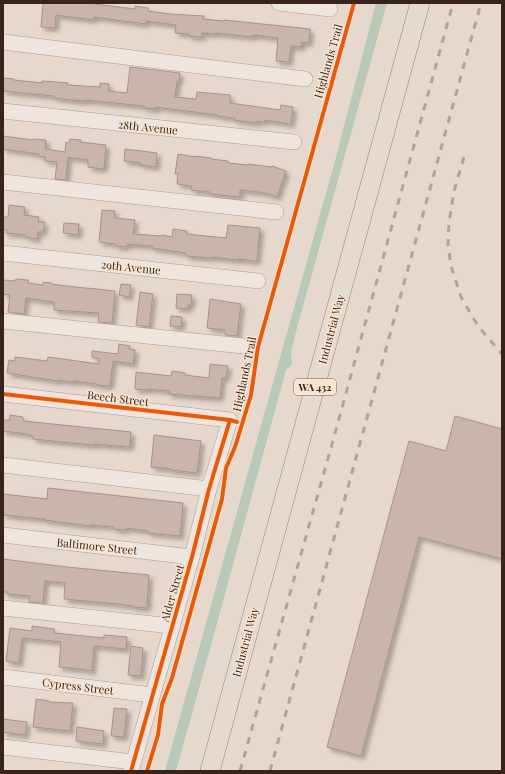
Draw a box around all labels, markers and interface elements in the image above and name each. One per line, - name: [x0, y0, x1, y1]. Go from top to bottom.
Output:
- street label: Highlands Trail: [310, 22, 346, 100]
- street label: 28th Avenue: [117, 116, 179, 138]
- street label: 29th Avenue: [100, 256, 162, 278]
- street label: Industrial Way: [315, 292, 348, 365]
- street label: Highlands Trail: [229, 335, 259, 413]
- road number: WA 432: [294, 379, 336, 395]
- street label: Beech Street: [86, 387, 150, 409]
- street label: Baltimore Street: [56, 534, 138, 558]
- street label: Alder Street: [156, 563, 187, 624]
- street label: Industrial Way: [229, 605, 262, 678]
- street label: Cypress Street: [41, 674, 115, 698]

